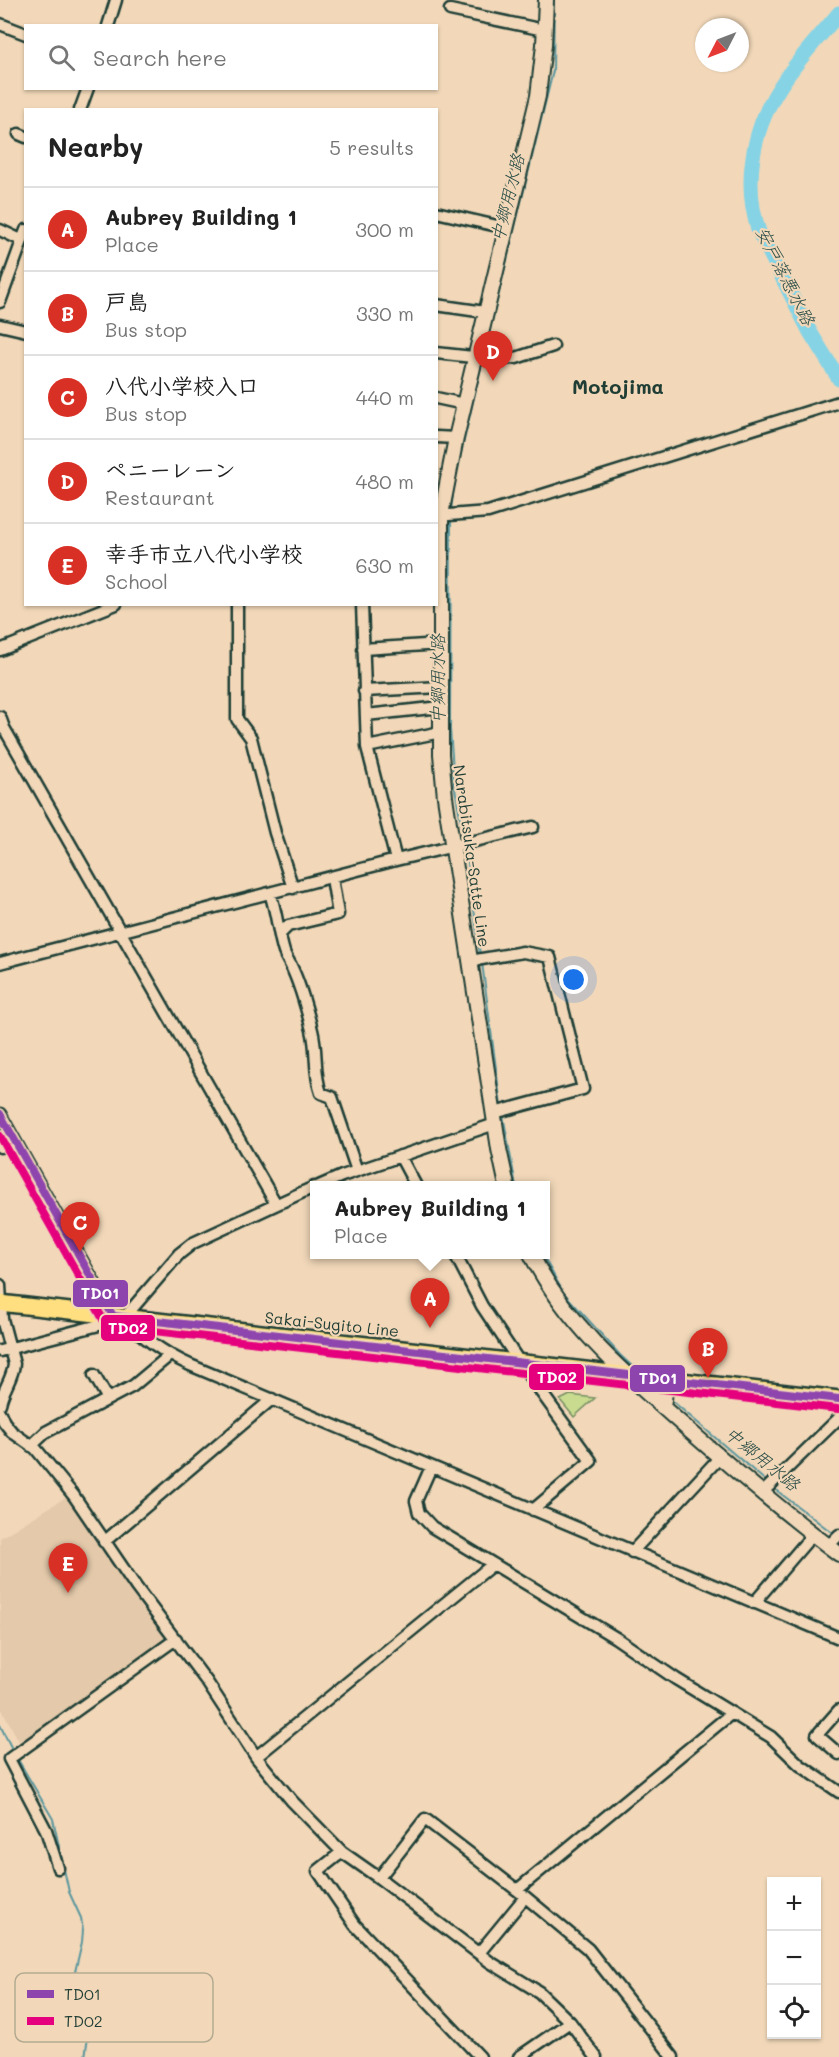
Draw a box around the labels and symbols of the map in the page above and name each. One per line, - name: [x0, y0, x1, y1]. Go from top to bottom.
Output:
- north arrow: [695, 18, 749, 72]
- water label: 中郷用水路: [484, 150, 530, 244]
- water label: 安戸落悪水路: [751, 222, 822, 330]
- pin: D: [474, 332, 512, 381]
- district label: Motojima: [572, 373, 664, 399]
- water label: 中郷用水路: [425, 633, 449, 724]
- street label: Narabitsuka-Satte Line: [449, 763, 496, 948]
- your location: [559, 965, 588, 994]
- pin: C: [60, 1202, 100, 1252]
- pin: A: [410, 1278, 450, 1328]
- line badge: TD01: [72, 1279, 129, 1308]
- text: TD01: [81, 1282, 119, 1303]
- street label: Sakai-Sugito Line: [264, 1306, 400, 1341]
- line badge: TD02: [100, 1314, 156, 1342]
- text: TD02: [108, 1317, 148, 1338]
- pin: B: [688, 1328, 728, 1378]
- line badge: TD02: [528, 1363, 585, 1391]
- line badge: TD01: [629, 1364, 686, 1393]
- text: TD02: [537, 1366, 577, 1387]
- text: TD01: [639, 1367, 677, 1388]
- water label: 中郷用水路: [720, 1421, 806, 1496]
- pin: E: [48, 1544, 88, 1593]
- legend: [15, 1973, 213, 2042]
- text: TD01: [64, 1983, 101, 2004]
- text: TD02: [64, 2010, 103, 2031]

